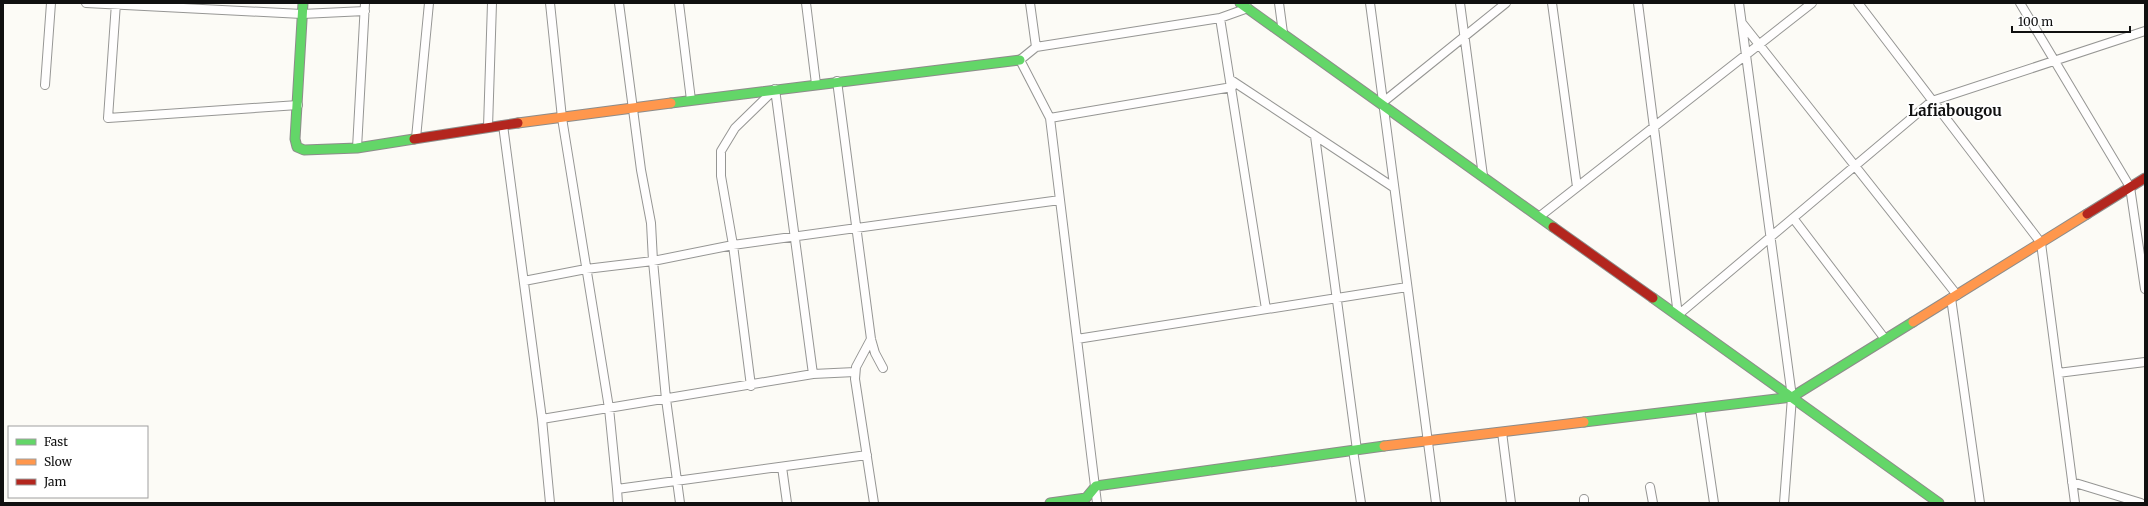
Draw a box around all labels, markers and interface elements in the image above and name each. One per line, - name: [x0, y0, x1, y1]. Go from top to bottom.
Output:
- scale bar: [2012, 8, 2130, 34]
- text: 100 m: [2018, 14, 2053, 29]
- district label: Lafiabougou: [1908, 101, 2002, 120]
- legend: [8, 426, 148, 498]
- text: Fast: [44, 434, 68, 449]
- text: Slow: [44, 454, 73, 469]
- text: Jam: [43, 474, 67, 489]

